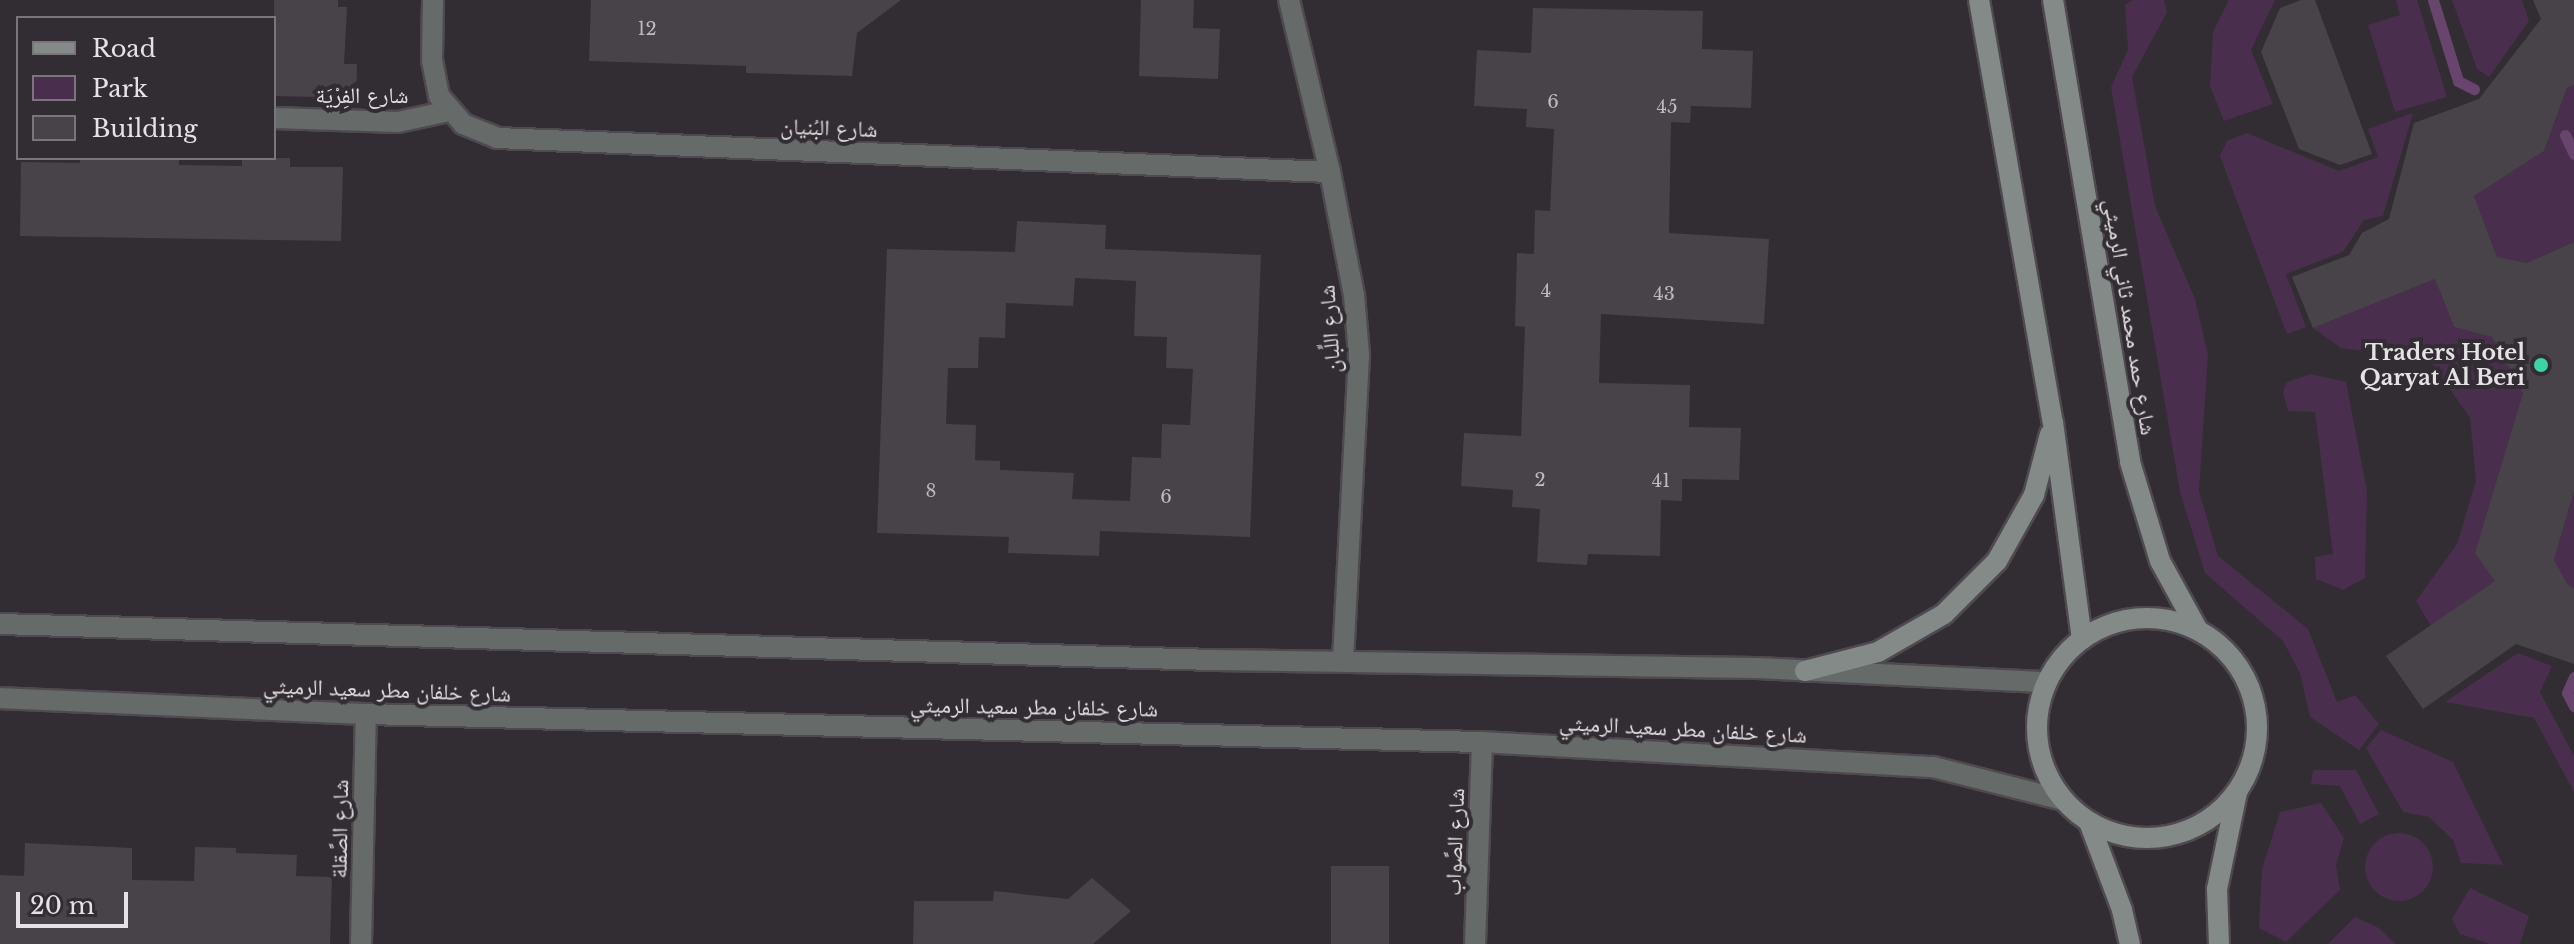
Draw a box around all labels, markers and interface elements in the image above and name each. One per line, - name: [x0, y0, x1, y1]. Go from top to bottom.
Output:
- legend: [16, 16, 276, 160]
- house number: 12: [637, 18, 657, 40]
- text: Road: [92, 34, 156, 63]
- text: Park: [92, 74, 148, 103]
- street label: شارع الفِرْيَة: [316, 83, 408, 109]
- house number: 6: [1547, 91, 1559, 113]
- house number: 45: [1657, 96, 1677, 118]
- street label: شارع البُنيان: [780, 113, 878, 143]
- text: Building: [92, 114, 198, 143]
- street label: شارع حمد محمد ثاني الرميثي: [2098, 197, 2162, 437]
- house number: 4: [1541, 280, 1551, 302]
- house number: 43: [1653, 283, 1675, 305]
- street label: شارع اللِّبان: [1314, 284, 1346, 374]
- place label: Traders Hotel Qaryat Al Beri: [2359, 339, 2525, 390]
- marker: Traders Hotel Qaryat Al Beri: [2532, 356, 2550, 374]
- house number: 2: [1534, 469, 1546, 491]
- house number: 41: [1652, 470, 1670, 492]
- house number: 8: [926, 480, 936, 502]
- house number: 6: [1160, 486, 1172, 508]
- street label: شارع خلفان مطر سعيد الرميثي: [263, 672, 511, 708]
- street label: شارع خلفان مطر سعيد الرميثي: [910, 692, 1158, 722]
- street label: شارع خلفان مطر سعيد الرميثي: [1559, 709, 1807, 749]
- street label: شارع الصَّقلة: [326, 779, 354, 879]
- street label: شارع الصَّواب: [1440, 788, 1470, 896]
- scale bar: [20, 876, 132, 926]
- text: 20 m: [30, 891, 95, 920]

